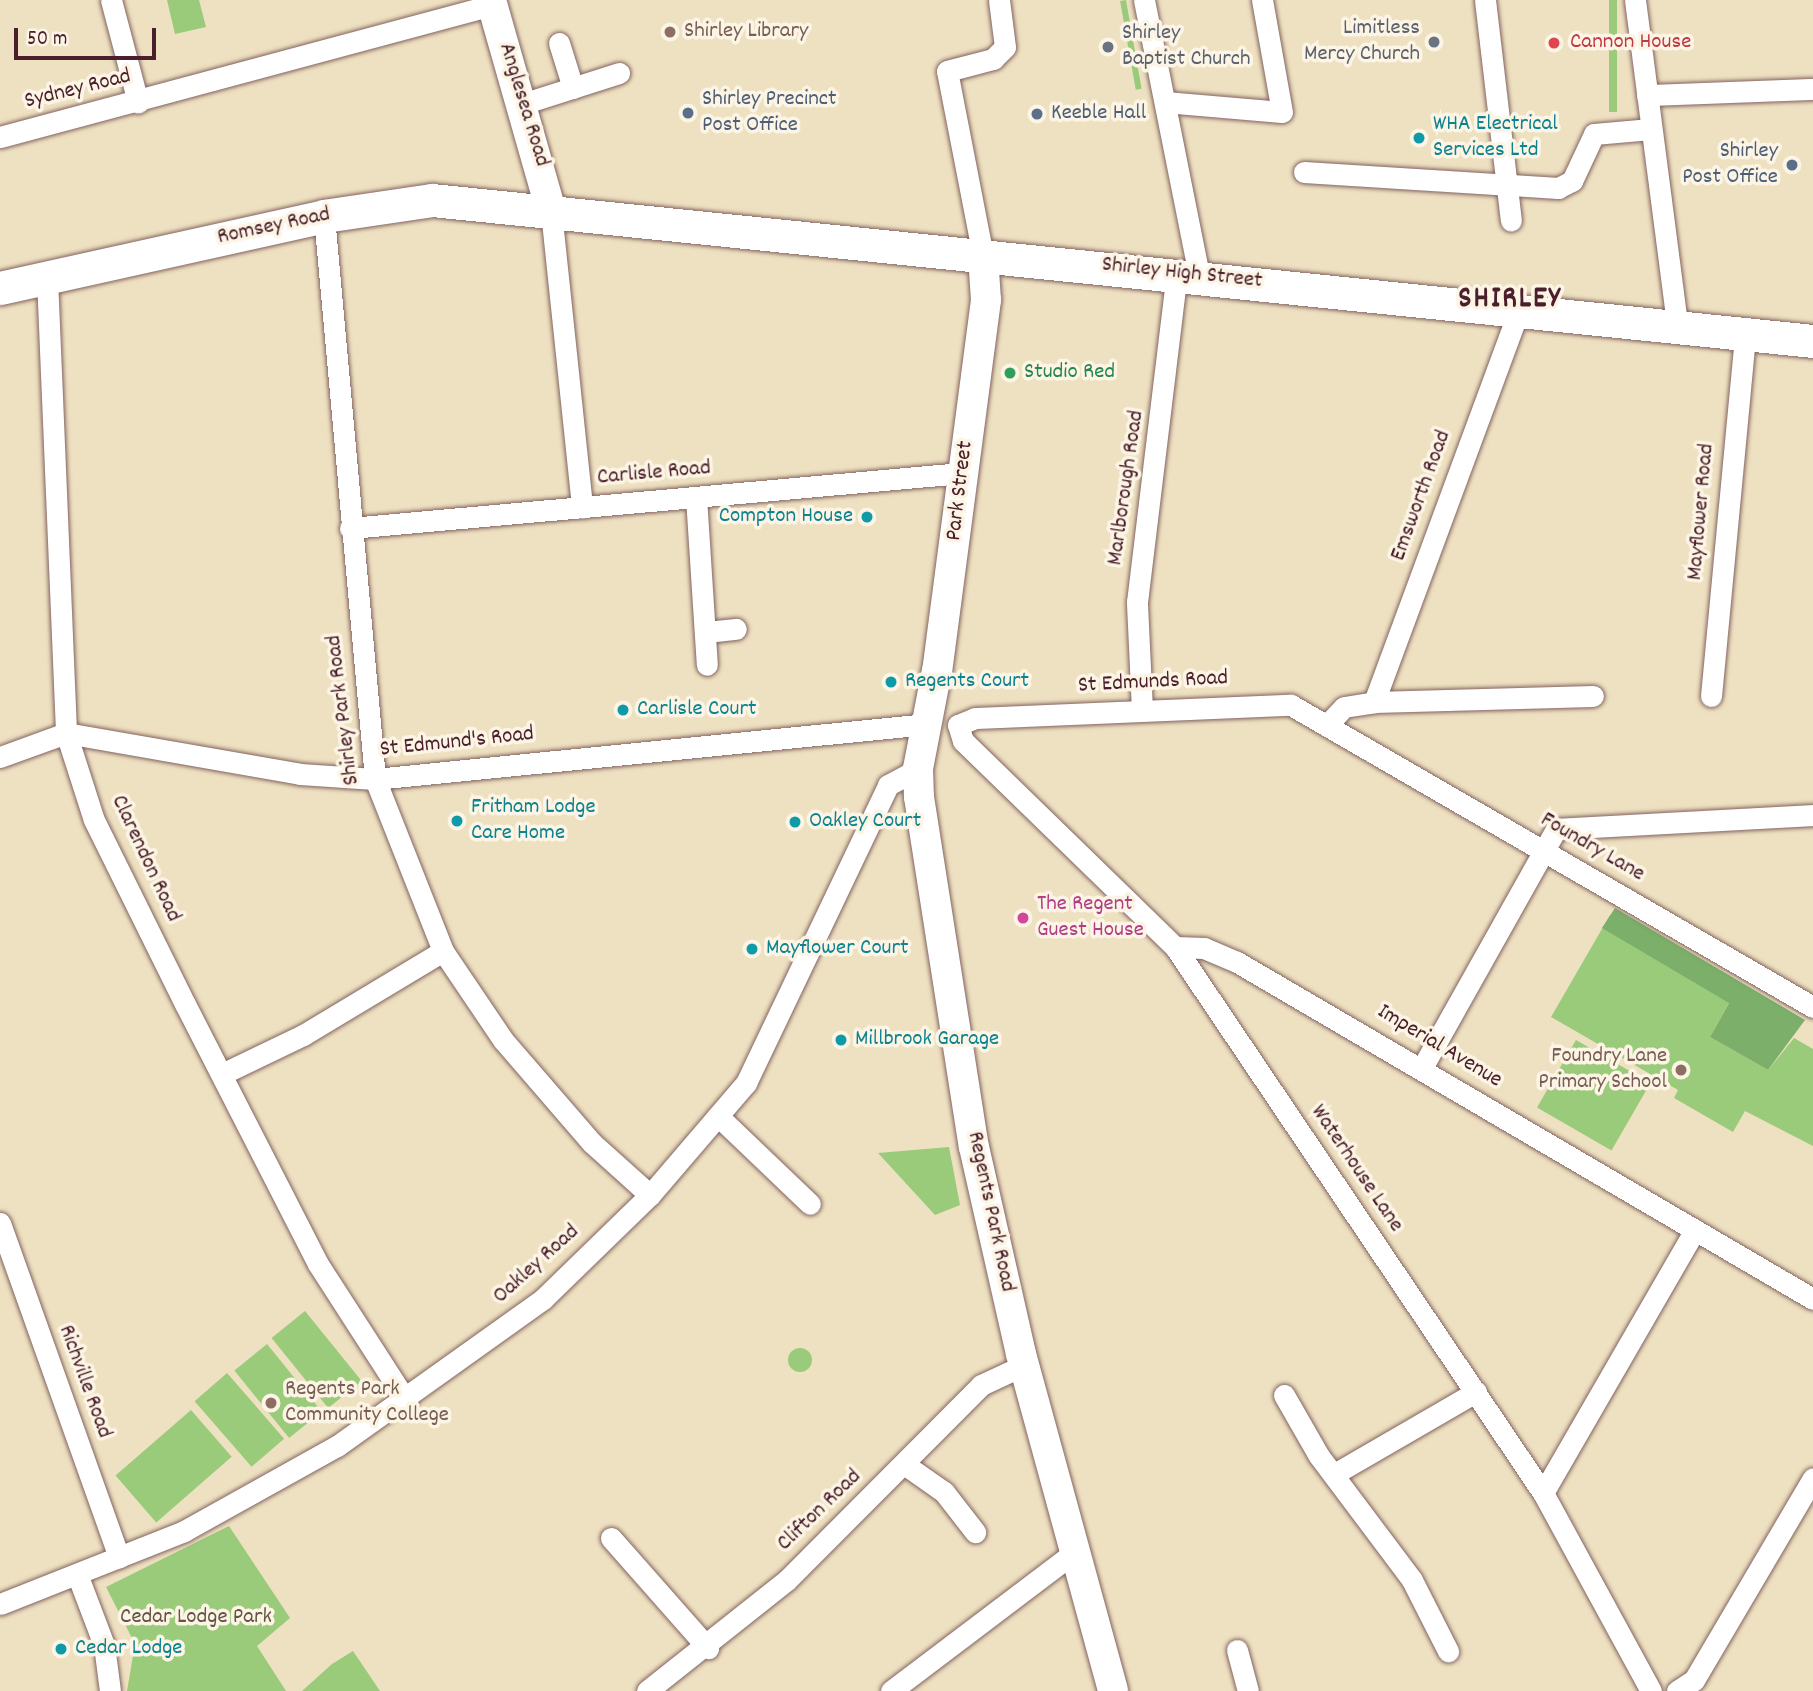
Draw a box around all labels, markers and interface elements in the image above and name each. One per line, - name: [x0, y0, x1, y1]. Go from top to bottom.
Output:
- scale bar: [18, 14, 159, 58]
- place label: Limitless Mercy Church: [1304, 15, 1420, 69]
- place label: Shirley Library: [684, 18, 808, 46]
- place label: Shirley Baptist Church: [1122, 20, 1251, 74]
- marker: Shirley Library: [662, 24, 678, 40]
- text: 50 m: [27, 25, 67, 55]
- place label: Cannon House: [1570, 29, 1691, 57]
- marker: Cannon House: [1544, 33, 1564, 53]
- marker: Limitless Mercy Church: [1426, 34, 1442, 50]
- marker: Shirley Baptist Church: [1100, 39, 1116, 55]
- street label: Anglesea Road: [491, 40, 555, 170]
- street label: Sydney Road: [22, 63, 134, 117]
- place label: Shirley Precinct Post Office: [702, 86, 837, 140]
- place label: Keeble Hall: [1051, 100, 1146, 128]
- marker: Shirley Precinct Post Office: [680, 105, 696, 121]
- marker: Keeble Hall: [1029, 106, 1045, 122]
- place label: WHA Electrical Services Ltd: [1433, 111, 1558, 165]
- marker: WHA Electrical Services Ltd: [1411, 130, 1427, 146]
- place label: Shirley Post Office: [1682, 138, 1778, 192]
- marker: Shirley Post Office: [1784, 157, 1800, 173]
- street label: Romsey Road: [215, 202, 333, 252]
- street label: Shirley High Street: [1100, 252, 1264, 296]
- district label: SHIRLEY: [1459, 283, 1561, 319]
- place label: Studio Red: [1024, 359, 1115, 387]
- marker: Studio Red: [1002, 365, 1018, 381]
- street label: Marlborough Road: [1102, 409, 1152, 567]
- street label: Emsworth Road: [1386, 427, 1458, 565]
- street label: Park Street: [941, 440, 981, 542]
- street label: Mayflower Road: [1682, 443, 1722, 581]
- street label: Carlisle Road: [596, 455, 712, 493]
- place label: Compton House: [719, 503, 853, 531]
- marker: Compton House: [859, 509, 875, 525]
- street label: Shirley Park Road: [321, 633, 367, 787]
- street label: St Edmunds Road: [1077, 665, 1229, 701]
- place label: Regents Court: [905, 668, 1029, 696]
- marker: Regents Court: [883, 674, 899, 690]
- place label: Carlisle Court: [637, 696, 756, 724]
- marker: Carlisle Court: [615, 702, 631, 718]
- street label: St Edmund's Road: [379, 721, 535, 765]
- street label: Clarendon Road: [104, 791, 186, 927]
- place label: Fritham Lodge Care Home: [471, 794, 595, 848]
- street label: Foundry Lane: [1535, 807, 1649, 889]
- place label: Oakley Court: [809, 808, 921, 836]
- marker: Fritham Lodge Care Home: [449, 813, 465, 829]
- marker: Oakley Court: [787, 814, 803, 830]
- place label: The Regent Guest House: [1037, 891, 1144, 945]
- marker: The Regent Guest House: [1015, 910, 1031, 926]
- place label: Mayflower Court: [766, 935, 909, 963]
- marker: Mayflower Court: [744, 941, 760, 957]
- street label: Imperial Avenue: [1372, 999, 1506, 1095]
- place label: Millbrook Garage: [855, 1026, 999, 1054]
- marker: Millbrook Garage: [833, 1032, 849, 1048]
- place label: Foundry Lane Primary School: [1538, 1043, 1667, 1097]
- marker: Foundry Lane Primary School: [1673, 1062, 1689, 1078]
- street label: Waterhouse Lane: [1303, 1100, 1409, 1238]
- street label: Regents Park Road: [960, 1129, 1020, 1295]
- street label: Oakley Road: [488, 1219, 586, 1311]
- street label: Richville Road: [51, 1322, 117, 1442]
- place label: Regents Park Community College: [285, 1376, 449, 1430]
- marker: Regents Park Community College: [263, 1395, 279, 1411]
- street label: Clifton Road: [772, 1464, 868, 1558]
- park label: Cedar Lodge Park: [120, 1604, 272, 1632]
- place label: Cedar Lodge: [75, 1635, 182, 1663]
- marker: Cedar Lodge: [53, 1641, 69, 1657]

